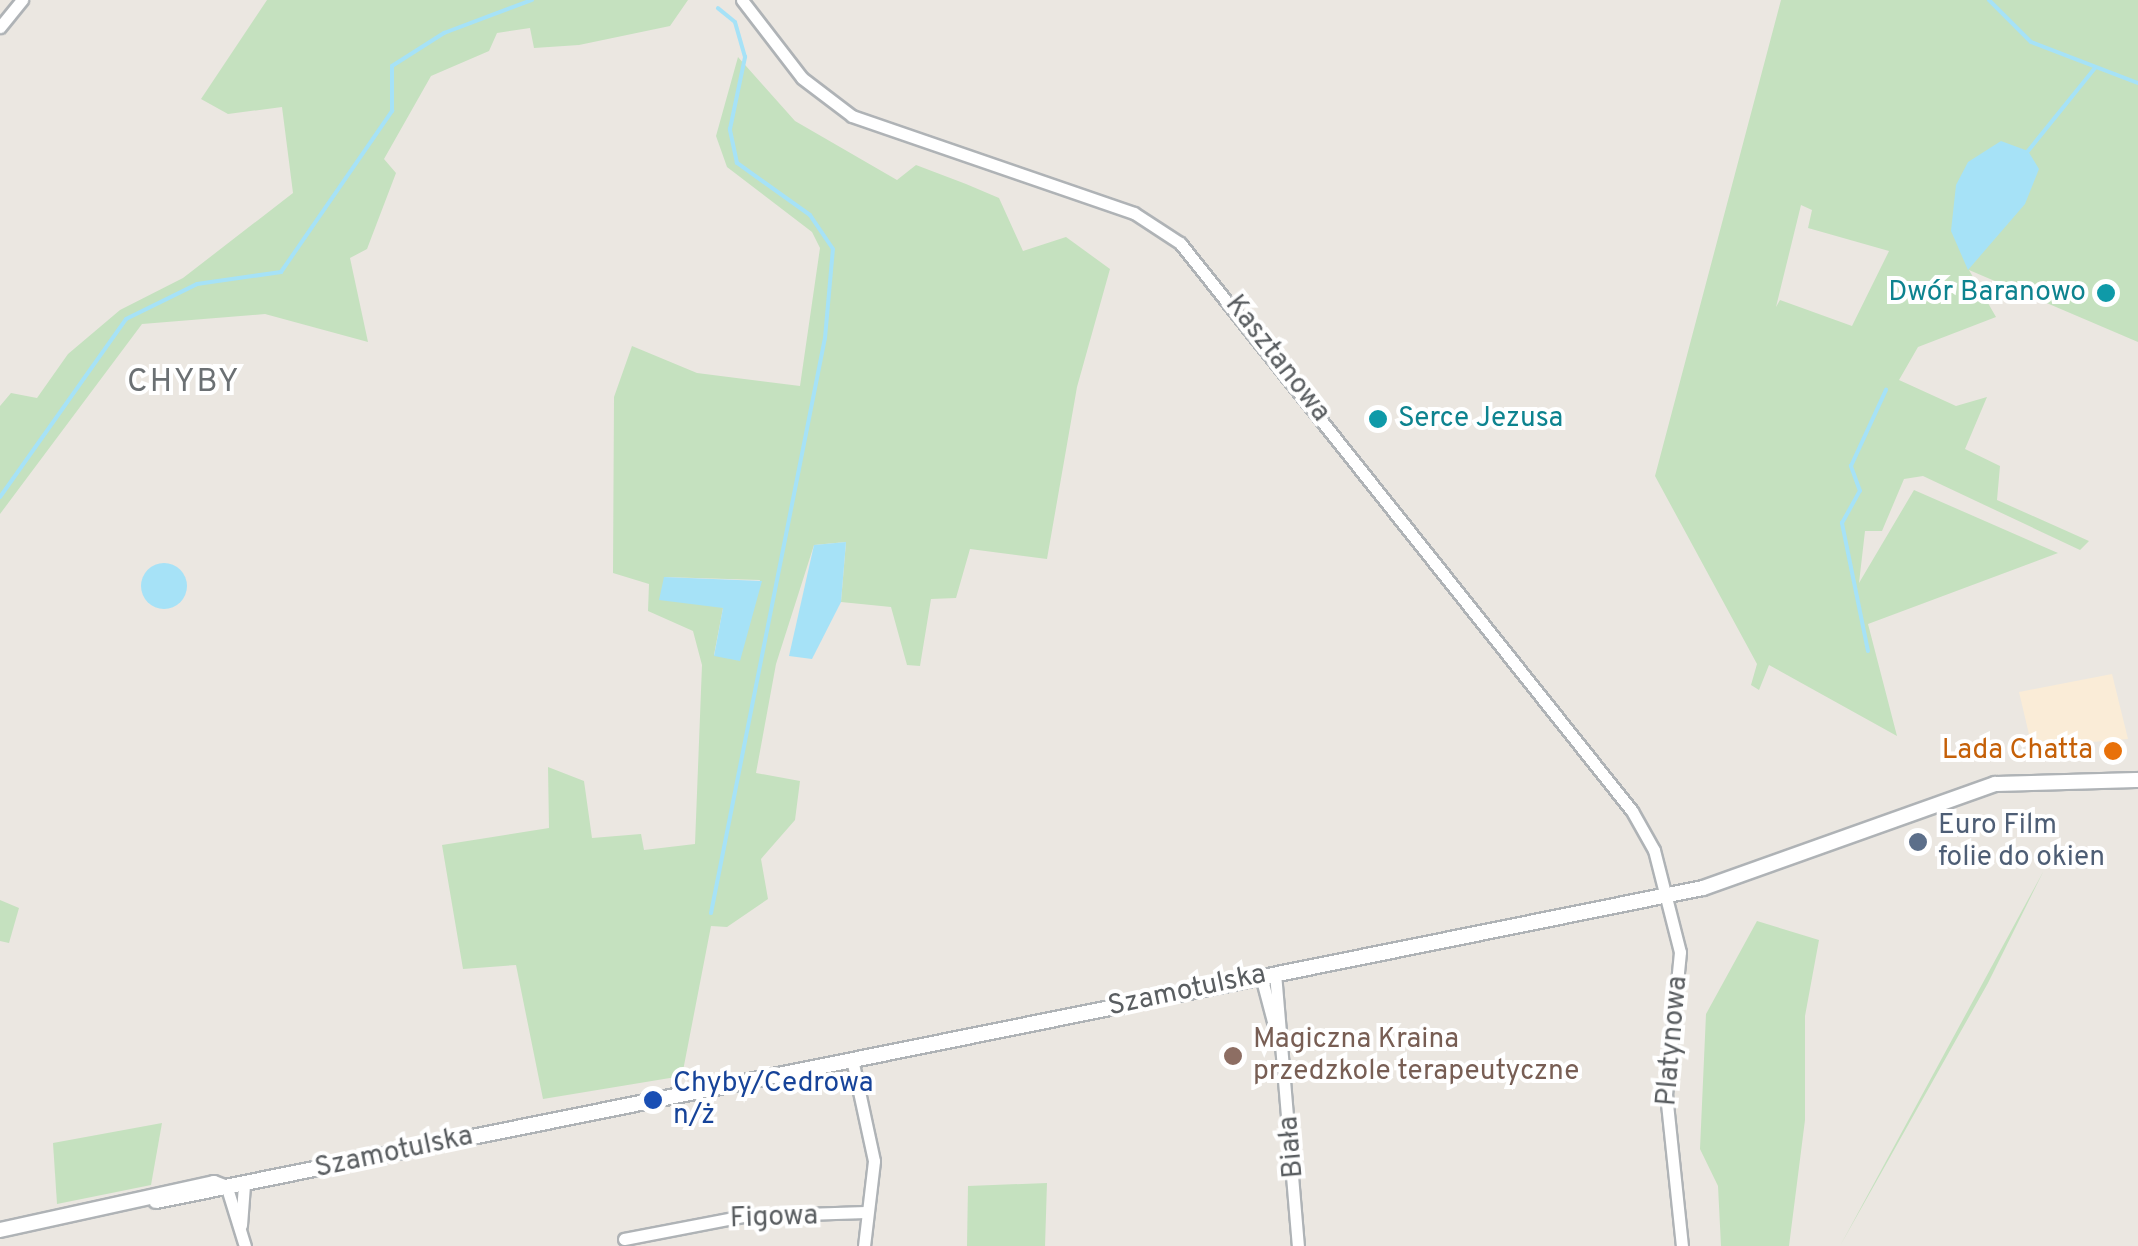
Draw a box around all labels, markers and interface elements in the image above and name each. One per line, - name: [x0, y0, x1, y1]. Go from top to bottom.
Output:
- place label: Dwór Baranowo: [1888, 276, 2086, 310]
- marker: Dwór Baranowo: [2095, 282, 2117, 304]
- street label: Kasztanowa: [1217, 289, 1337, 429]
- district label: CHYBY: [127, 364, 241, 402]
- place label: Serce Jezusa: [1398, 402, 1563, 436]
- marker: Serce Jezusa: [1367, 408, 1389, 430]
- place label: Lada Chatta: [1942, 734, 2093, 768]
- marker: Lada Chatta: [2102, 740, 2124, 762]
- place label: Euro Film folie do okien: [1938, 809, 2105, 875]
- marker: Euro Film folie do okien: [1907, 831, 1929, 853]
- street label: Szamotulska: [1105, 958, 1269, 1024]
- street label: Platynowa: [1651, 975, 1695, 1107]
- place label: Magiczna Kraina przedzkole terapeutyczne: [1253, 1023, 1579, 1089]
- marker: Magiczna Kraina przedzkole terapeutyczne: [1222, 1045, 1244, 1067]
- place label: Chyby/Cedrowa n/ż: [673, 1067, 873, 1133]
- marker: Chyby/Cedrowa n/ż: [642, 1089, 664, 1111]
- street label: Biała: [1273, 1115, 1311, 1179]
- street label: Szamotulska: [312, 1120, 476, 1186]
- street label: Figowa: [729, 1200, 819, 1236]

